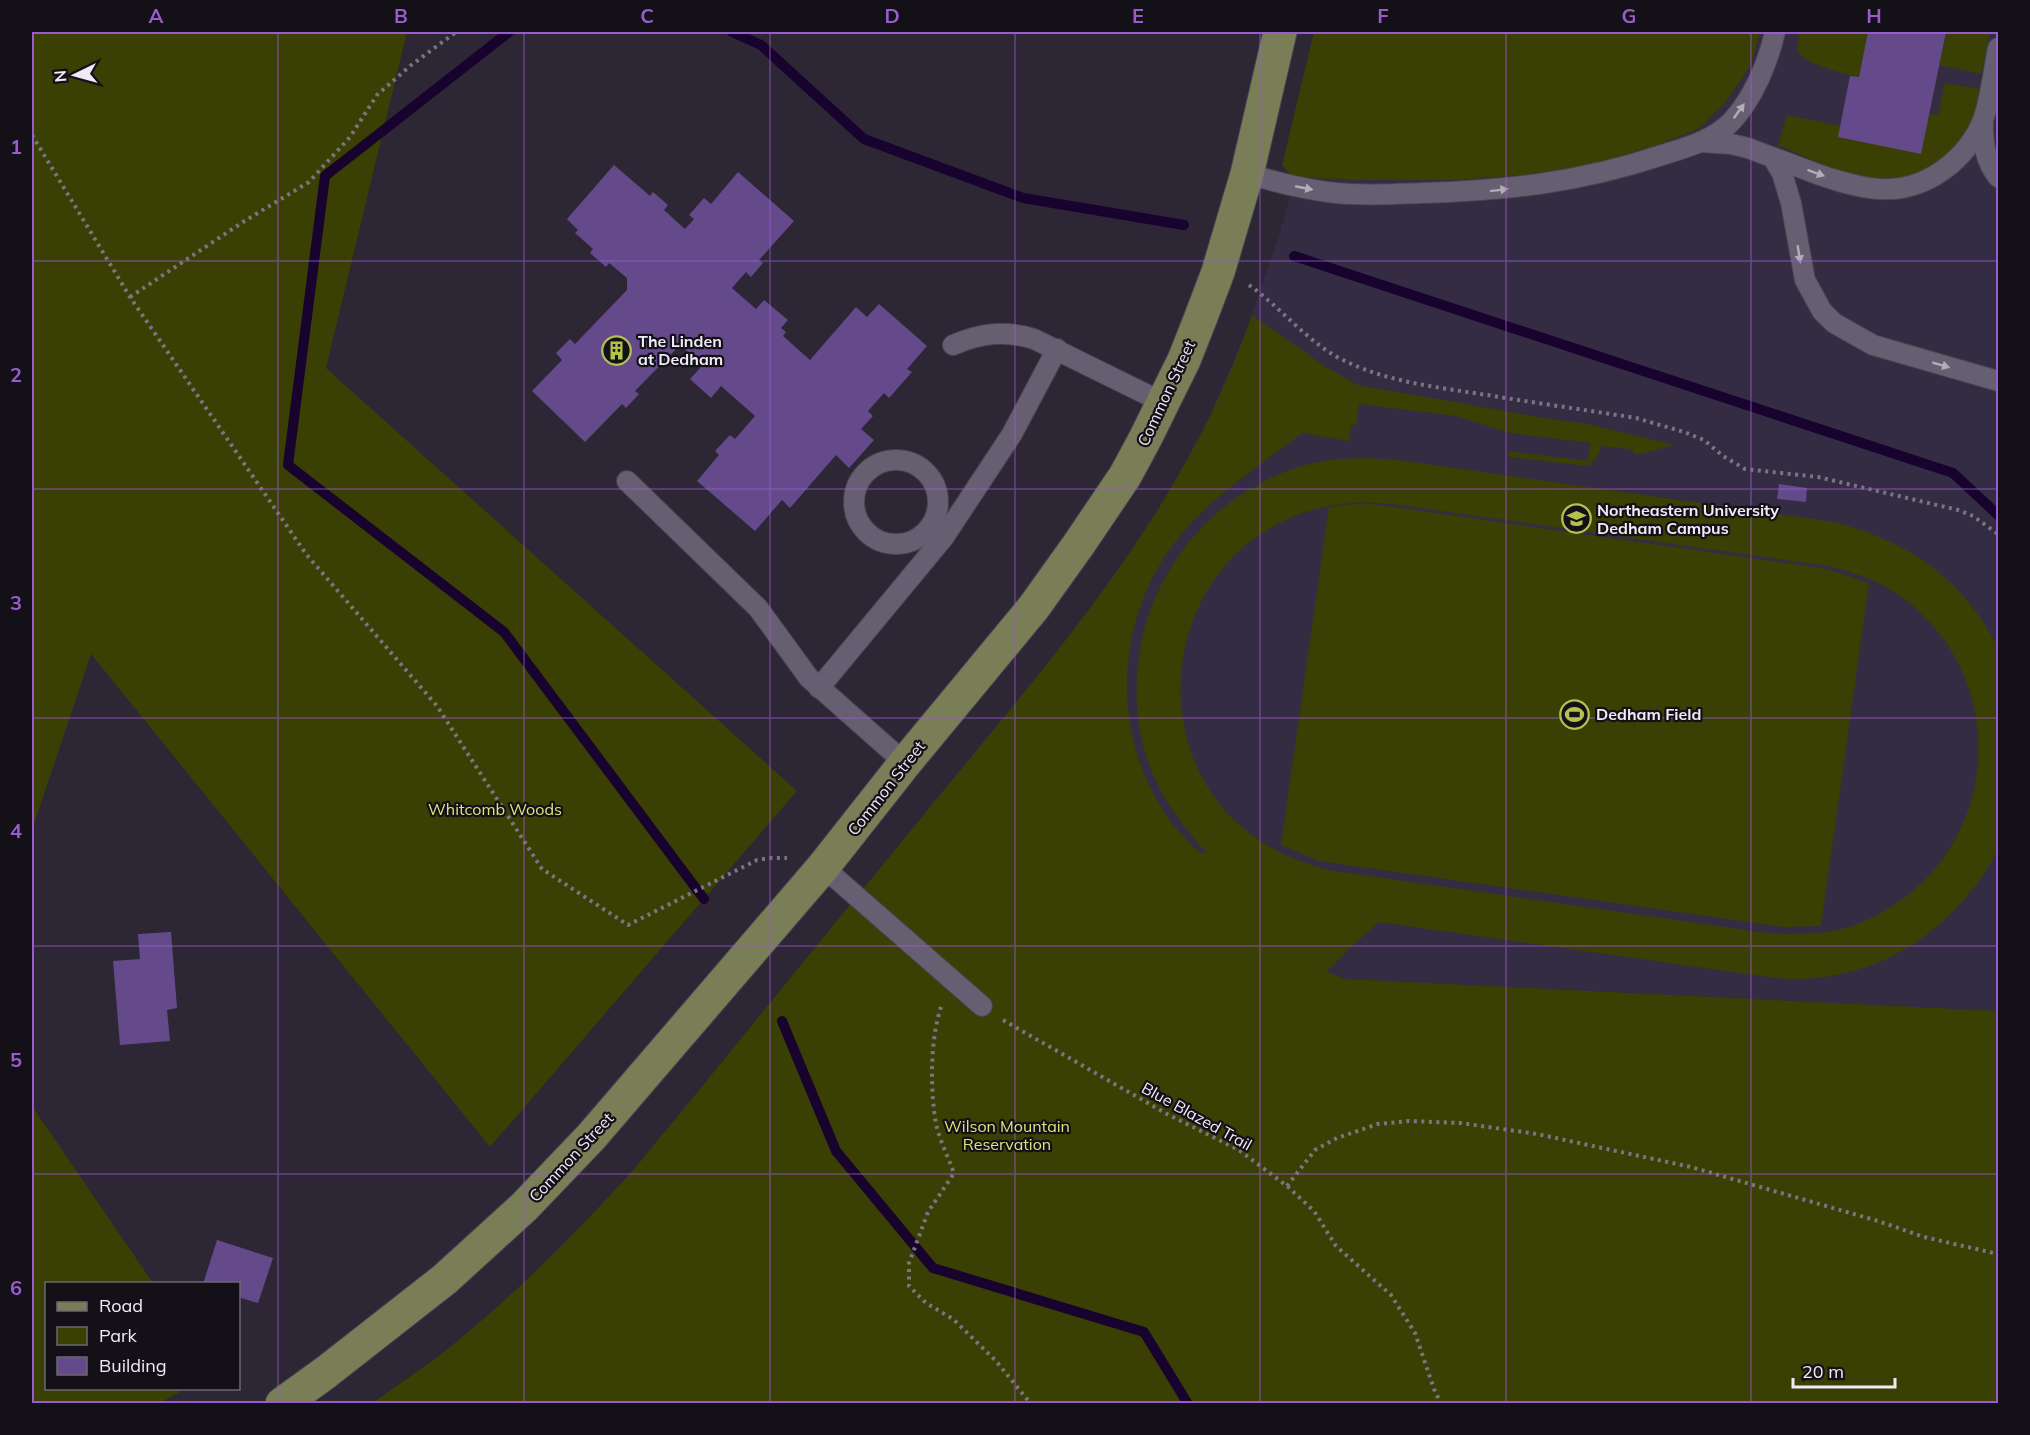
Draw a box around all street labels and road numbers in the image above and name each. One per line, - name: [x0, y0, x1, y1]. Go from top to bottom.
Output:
- street label: Common Street: [1133, 337, 1199, 449]
- street label: Common Street: [843, 736, 929, 839]
- street label: Blue Blazed Trail: [1138, 1077, 1256, 1155]
- street label: Common Street: [525, 1108, 618, 1206]

